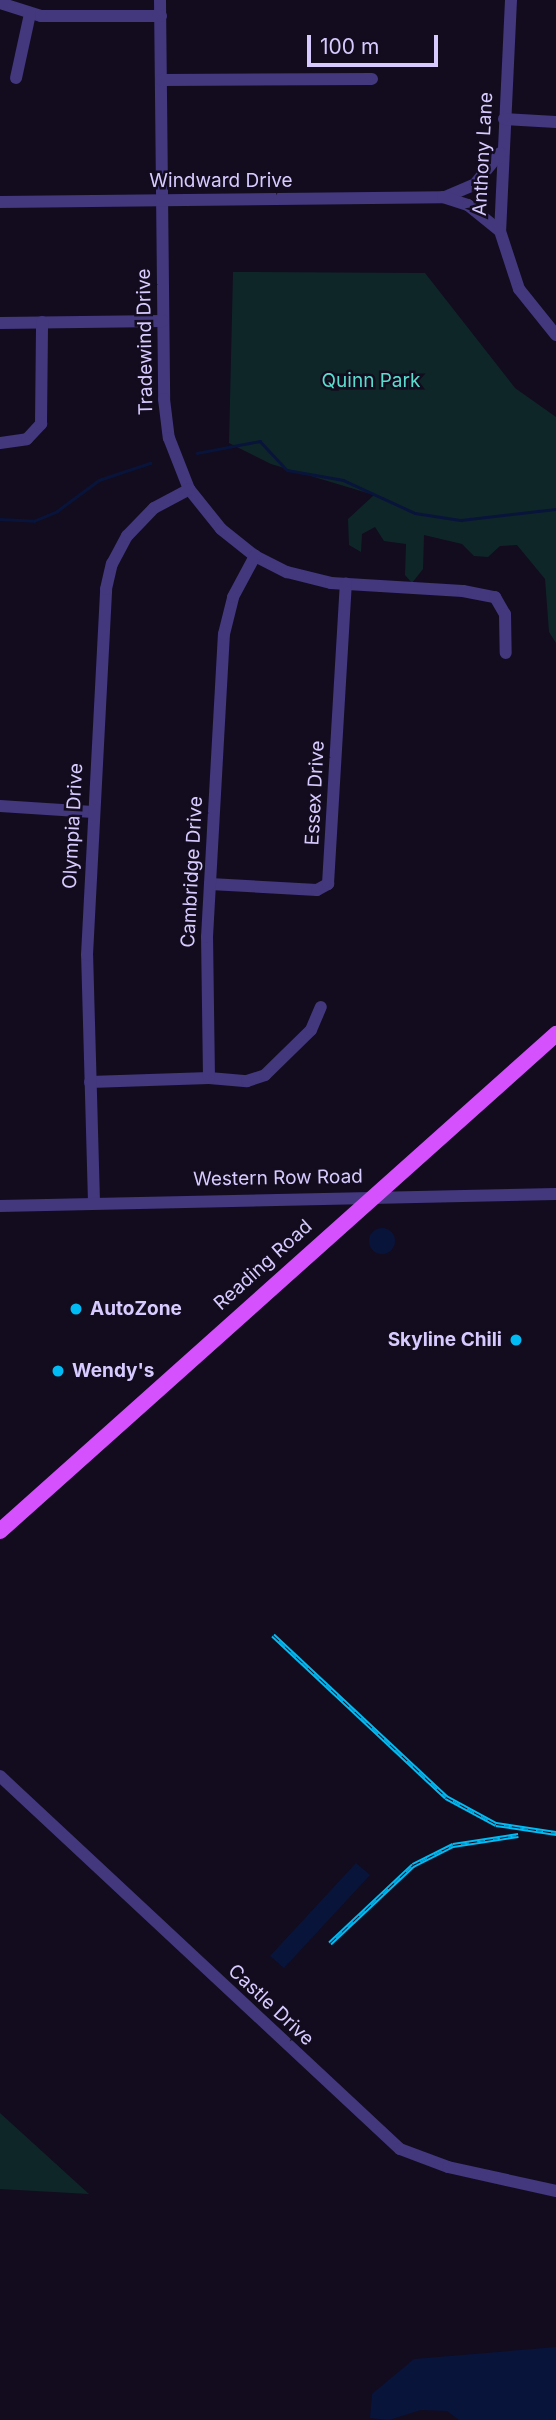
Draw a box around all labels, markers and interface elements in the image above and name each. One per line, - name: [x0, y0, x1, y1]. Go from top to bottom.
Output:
- scale bar: [311, 21, 442, 65]
- text: 100 m: [320, 34, 379, 59]
- street label: Anthony Lane: [468, 92, 498, 216]
- street label: Windward Drive: [149, 170, 293, 192]
- street label: Tradewind Drive: [132, 268, 158, 416]
- park label: Quinn Park: [322, 370, 420, 392]
- street label: Essex Drive: [301, 740, 329, 846]
- street label: Olympia Drive: [58, 763, 88, 889]
- street label: Cambridge Drive: [177, 796, 207, 948]
- street label: Western Row Road: [193, 1165, 363, 1191]
- street label: Reading Road: [209, 1215, 317, 1315]
- place label: AutoZone: [90, 1298, 182, 1320]
- marker: AutoZone: [68, 1301, 84, 1317]
- place label: Skyline Chili: [388, 1329, 502, 1351]
- marker: Skyline Chili: [508, 1332, 524, 1348]
- place label: Wendy's: [72, 1360, 154, 1382]
- marker: Wendy's: [50, 1363, 66, 1379]
- street label: Castle Drive: [223, 1960, 319, 2050]

